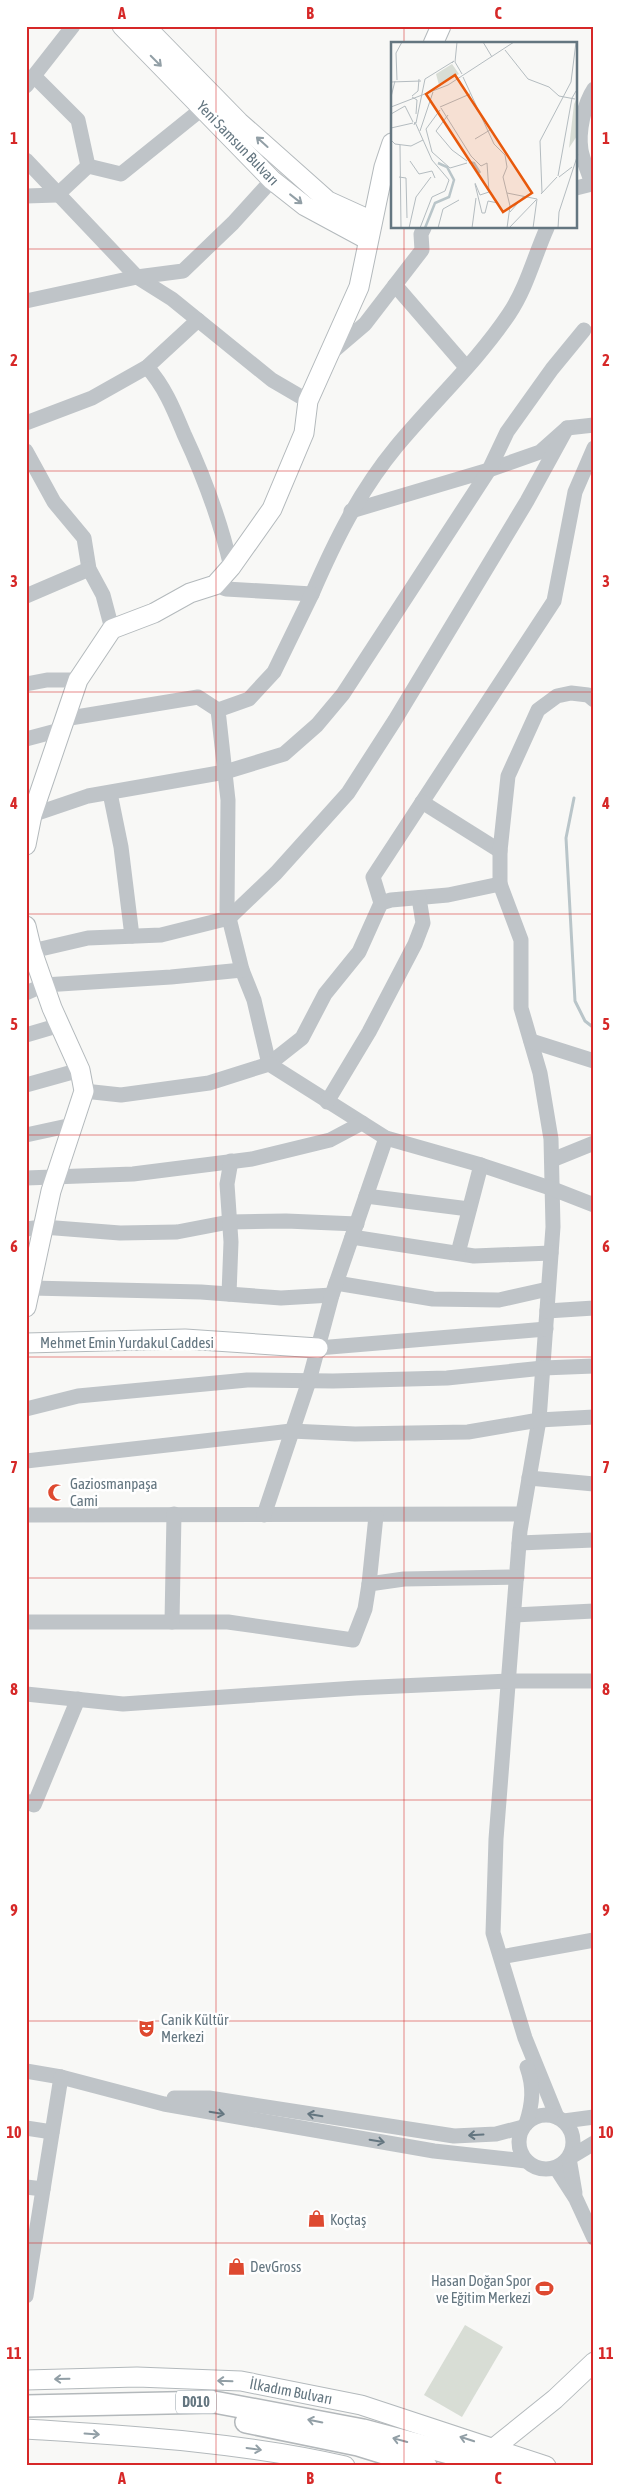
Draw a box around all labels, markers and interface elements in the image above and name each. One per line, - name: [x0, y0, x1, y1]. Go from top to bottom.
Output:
- text: A: [117, 4, 126, 22]
- text: B: [306, 4, 314, 22]
- text: C: [494, 4, 502, 22]
- inset map: [391, 42, 578, 229]
- one-way arrow: [150, 54, 162, 67]
- street label: Yeni Samsun Bulvarı: [194, 97, 282, 189]
- text: 1: [10, 129, 18, 147]
- text: 1: [602, 129, 610, 147]
- one-way arrow: [256, 136, 269, 148]
- one-way arrow: [290, 194, 303, 205]
- text: 2: [10, 351, 18, 369]
- text: 2: [602, 351, 610, 369]
- text: 3: [10, 572, 18, 590]
- text: 3: [602, 572, 610, 590]
- text: 4: [9, 794, 18, 812]
- text: 4: [601, 794, 610, 812]
- text: 5: [10, 1015, 18, 1033]
- text: 5: [602, 1015, 610, 1033]
- text: 6: [10, 1237, 18, 1255]
- text: 6: [602, 1237, 610, 1255]
- street label: Mehmet Emin Yurdakul Caddesi: [40, 1334, 214, 1351]
- text: 7: [10, 1458, 18, 1476]
- text: 7: [602, 1458, 610, 1476]
- place label: Gaziosmanpaşa Cami: [70, 1475, 158, 1509]
- mosque icon: Gaziosmanpaşa Cami: [46, 1482, 66, 1502]
- text: 8: [10, 1680, 18, 1698]
- text: 8: [602, 1680, 610, 1698]
- text: 9: [10, 1901, 18, 1919]
- text: 9: [602, 1901, 610, 1919]
- place label: Canik Kültür Merkezi: [161, 2011, 229, 2045]
- theatre icon: Canik Kültür Merkezi: [137, 2018, 157, 2038]
- one-way arrow: [209, 2108, 225, 2118]
- one-way arrow: [307, 2109, 323, 2119]
- text: 10: [6, 2123, 22, 2141]
- text: 10: [598, 2123, 614, 2141]
- one-way arrow: [468, 2130, 484, 2140]
- one-way arrow: [369, 2136, 385, 2146]
- shop icon: Koçtaş: [306, 2209, 326, 2229]
- place label: Koçtaş: [330, 2211, 366, 2228]
- shop icon: DevGross: [226, 2256, 246, 2276]
- place label: DevGross: [250, 2258, 301, 2275]
- place label: Hasan Doğan Spor ve Eğitim Merkezi: [431, 2272, 532, 2306]
- sports icon: Hasan Doğan Spor ve Eğitim Merkezi: [535, 2279, 555, 2299]
- text: 11: [6, 2344, 22, 2362]
- text: 11: [598, 2344, 614, 2362]
- one-way arrow: [54, 2374, 70, 2384]
- street label: İlkadım Bulvarı: [248, 2375, 334, 2407]
- one-way arrow: [217, 2376, 233, 2385]
- road number: D010: [176, 2390, 216, 2414]
- one-way arrow: [307, 2415, 323, 2425]
- one-way arrow: [84, 2429, 100, 2438]
- one-way arrow: [392, 2434, 408, 2444]
- one-way arrow: [460, 2434, 475, 2443]
- one-way arrow: [246, 2444, 262, 2454]
- text: A: [117, 2469, 126, 2487]
- text: B: [306, 2469, 314, 2487]
- text: C: [494, 2469, 502, 2487]

